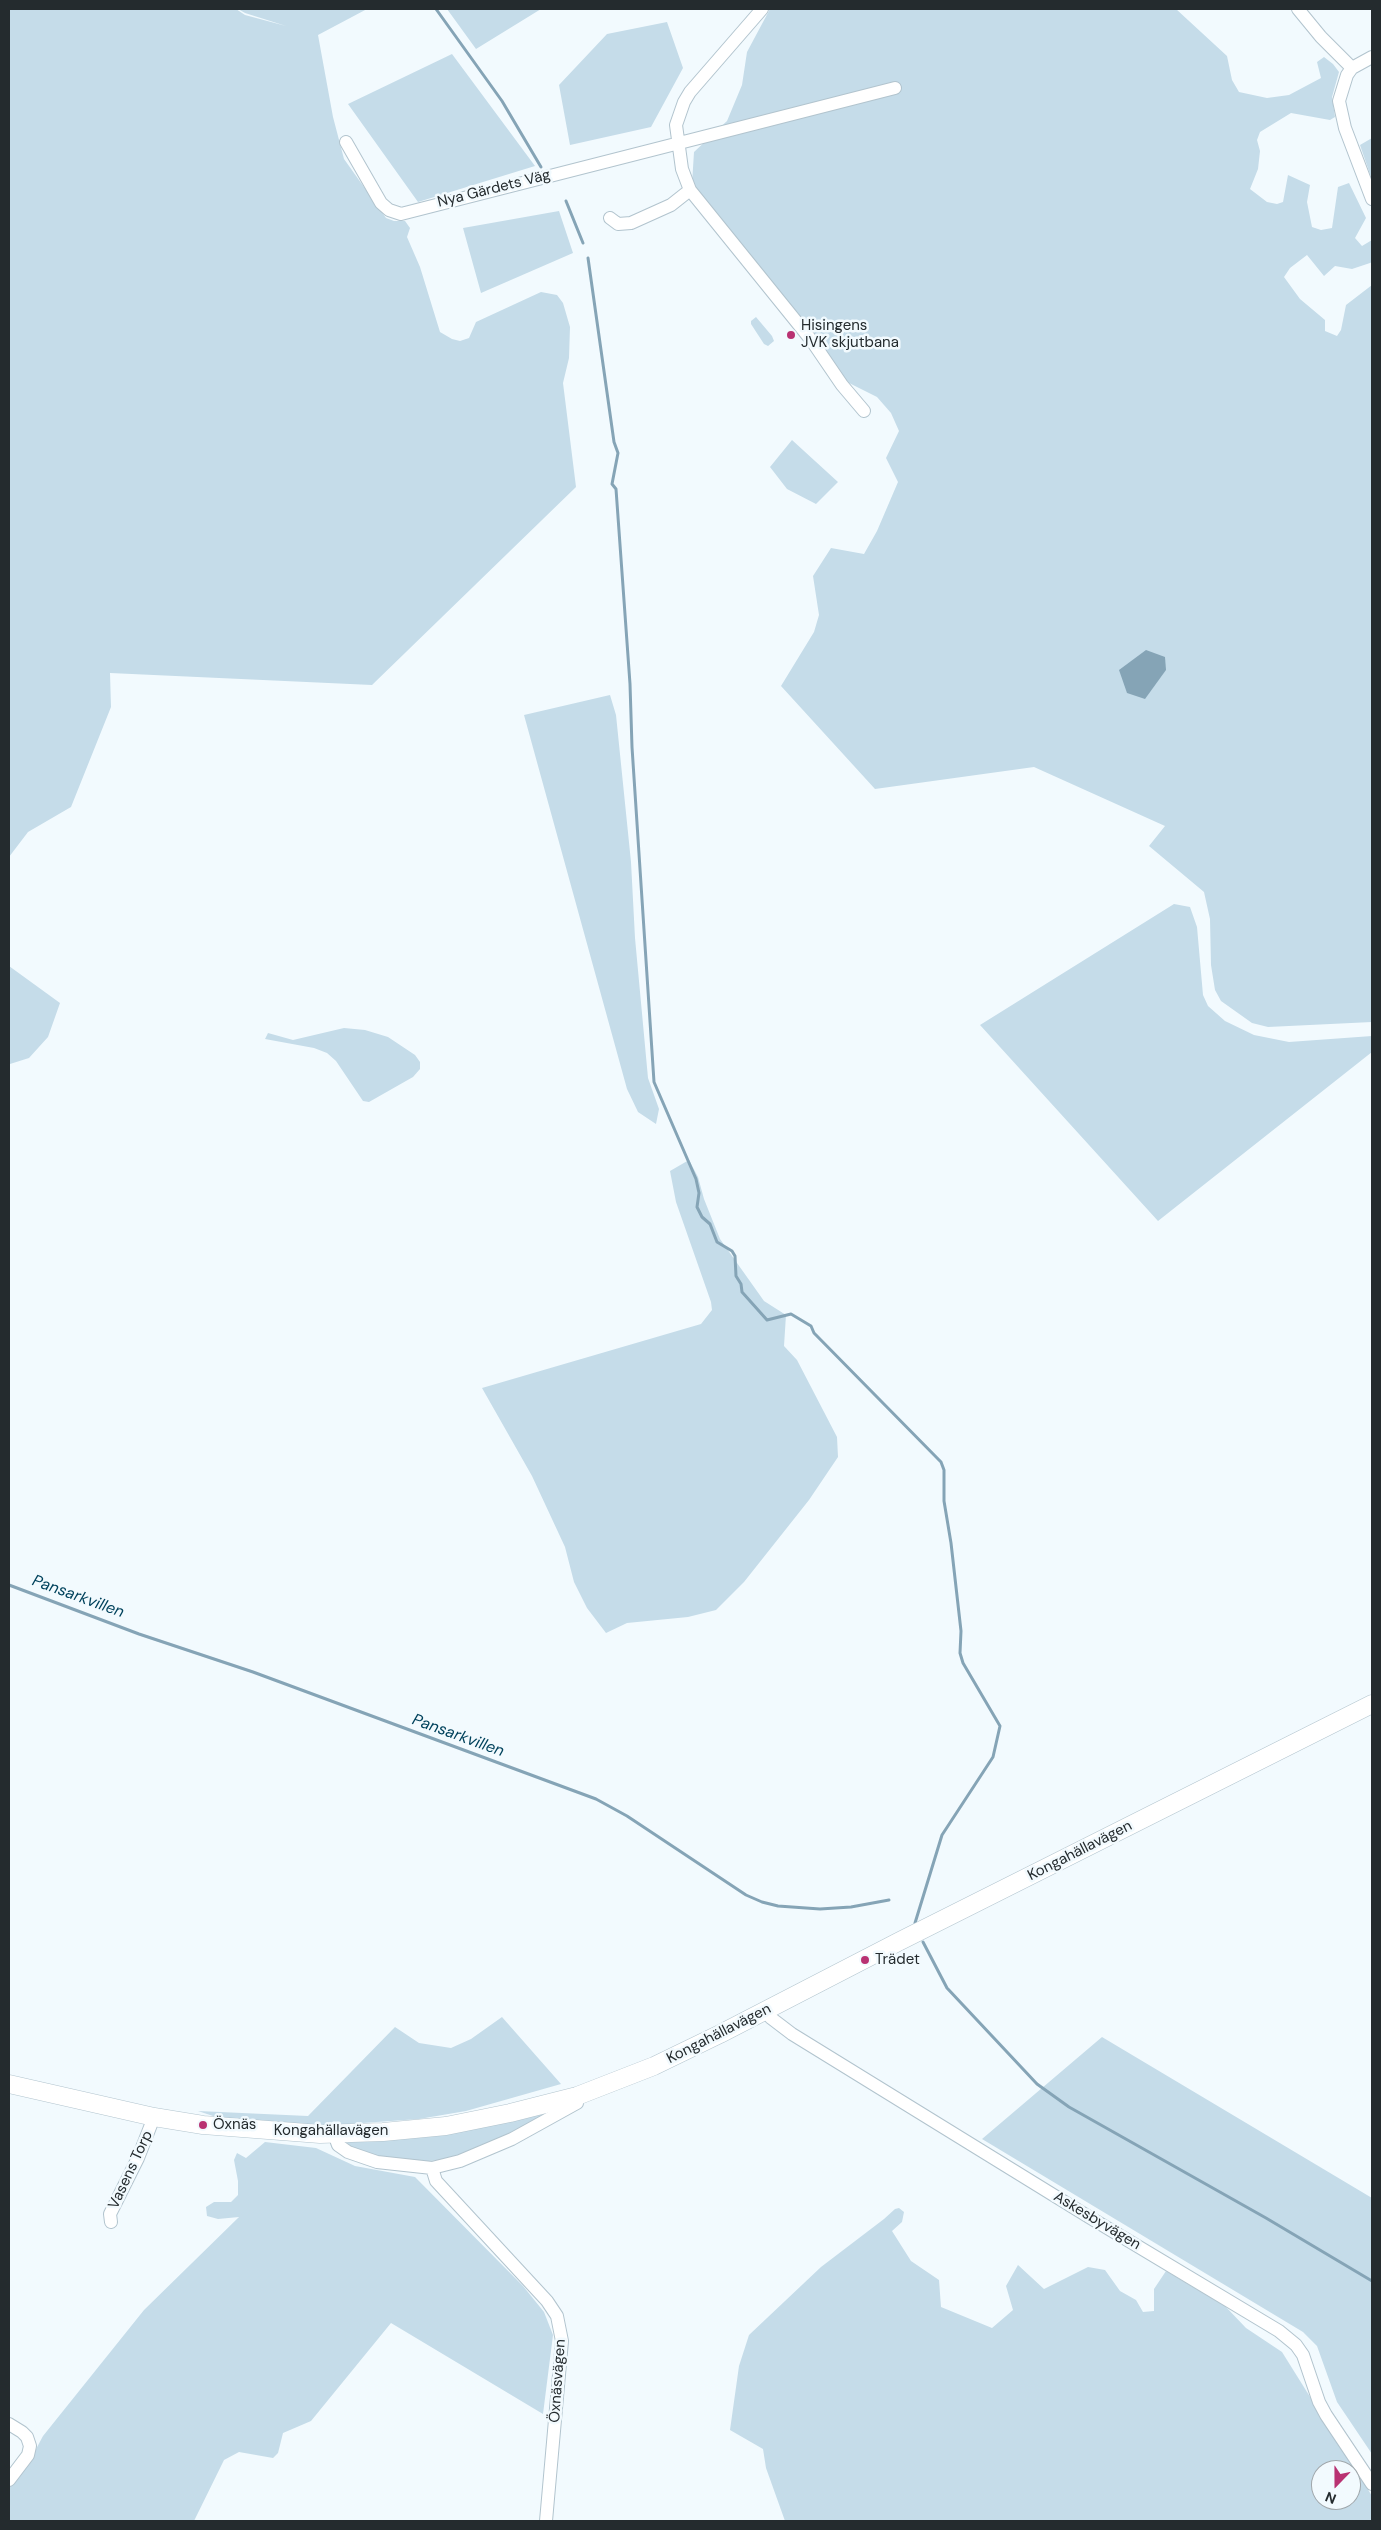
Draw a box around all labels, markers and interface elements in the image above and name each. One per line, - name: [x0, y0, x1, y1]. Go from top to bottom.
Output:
- street label: Nya Gärdets Väg: [436, 166, 552, 212]
- place label: Hisingens JVK skjutbana: [801, 317, 899, 352]
- marker: Hisingens JVK skjutbana: [785, 329, 797, 341]
- water label: Pansarkvillen: [29, 1571, 127, 1623]
- water label: Pansarkvillen: [409, 1710, 507, 1762]
- street label: Kongahällavägen: [1025, 1817, 1135, 1885]
- place label: Trädet: [875, 1951, 920, 1969]
- marker: Trädet: [859, 1954, 871, 1966]
- street label: Kongahällavägen: [664, 2000, 774, 2068]
- place label: Öxnäs: [213, 2116, 256, 2134]
- marker: Öxnäs: [197, 2119, 209, 2131]
- street label: Kongahällavägen: [274, 2122, 388, 2140]
- street label: Vasens Torp: [105, 2128, 157, 2212]
- street label: Askesbyvägen: [1050, 2188, 1144, 2254]
- street label: Öxnäsvägen: [546, 2339, 570, 2423]
- north arrow: [1311, 2460, 1361, 2510]
- text: N: [1323, 2488, 1339, 2508]

